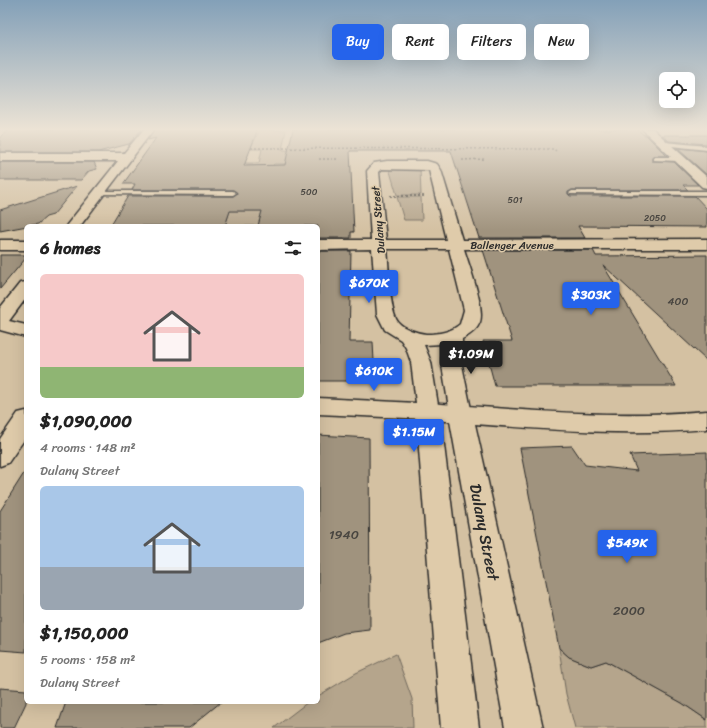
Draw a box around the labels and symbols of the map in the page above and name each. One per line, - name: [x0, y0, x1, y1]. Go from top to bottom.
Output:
- house number: 500: [301, 184, 318, 200]
- street label: Dulany Street: [366, 185, 391, 254]
- house number: 501: [507, 192, 523, 208]
- house number: 2050: [644, 210, 666, 226]
- street label: Ballenger Avenue: [470, 236, 555, 255]
- pin: $670K: [341, 270, 397, 304]
- pin: $303K: [563, 282, 619, 316]
- house number: 400: [668, 292, 688, 311]
- pin: $1.09M: [438, 341, 504, 375]
- pin: $610K: [346, 358, 402, 392]
- pin: $1.15M: [381, 419, 447, 453]
- street label: Dulany Street: [461, 481, 508, 584]
- house number: 1940: [329, 523, 359, 546]
- pin: $549K: [599, 530, 655, 564]
- house number: 2000: [613, 599, 645, 622]

